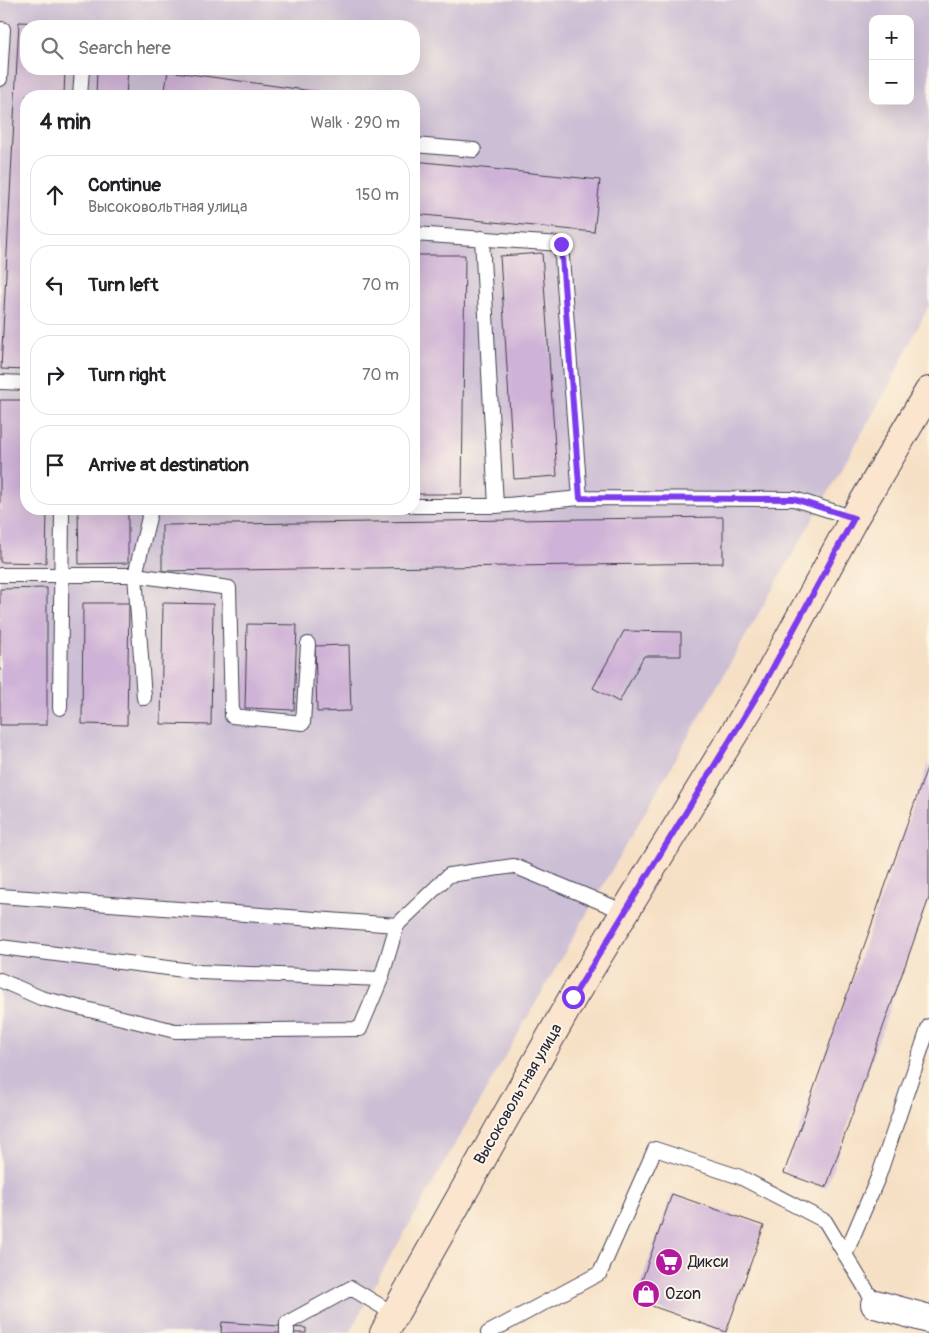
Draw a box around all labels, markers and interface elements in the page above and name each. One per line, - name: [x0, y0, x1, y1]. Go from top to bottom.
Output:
- map controls: [869, 15, 914, 105]
- button: +: [869, 15, 914, 60]
- search box: [20, 20, 420, 75]
- icon: search: [38, 34, 66, 62]
- text: Search here: [78, 36, 171, 60]
- button: −: [869, 60, 914, 105]
- text: 4 min: [40, 109, 91, 136]
- text: Walk · 290 m: [311, 113, 400, 133]
- text: Continue: [88, 173, 161, 197]
- icon: ahead: [41, 181, 69, 209]
- text: 150 m: [355, 185, 399, 205]
- text: Высоковольтная улица: [88, 197, 247, 217]
- route end: [550, 233, 573, 256]
- icon: left: [41, 271, 69, 299]
- text: Turn left: [88, 273, 158, 297]
- text: 70 m: [362, 275, 399, 295]
- icon: right: [41, 361, 69, 389]
- text: Turn right: [88, 363, 166, 387]
- text: 70 m: [362, 365, 399, 385]
- icon: arrive: [41, 451, 69, 479]
- text: Arrive at destination: [88, 453, 249, 477]
- route start: [562, 986, 585, 1009]
- street label: Высоковольтная улица: [469, 1020, 567, 1168]
- supermarket icon: Дикси: [654, 1247, 684, 1277]
- place label: Дикси: [687, 1252, 728, 1272]
- shop icon: Ozon: [631, 1279, 661, 1309]
- place label: Ozon: [665, 1284, 701, 1304]

